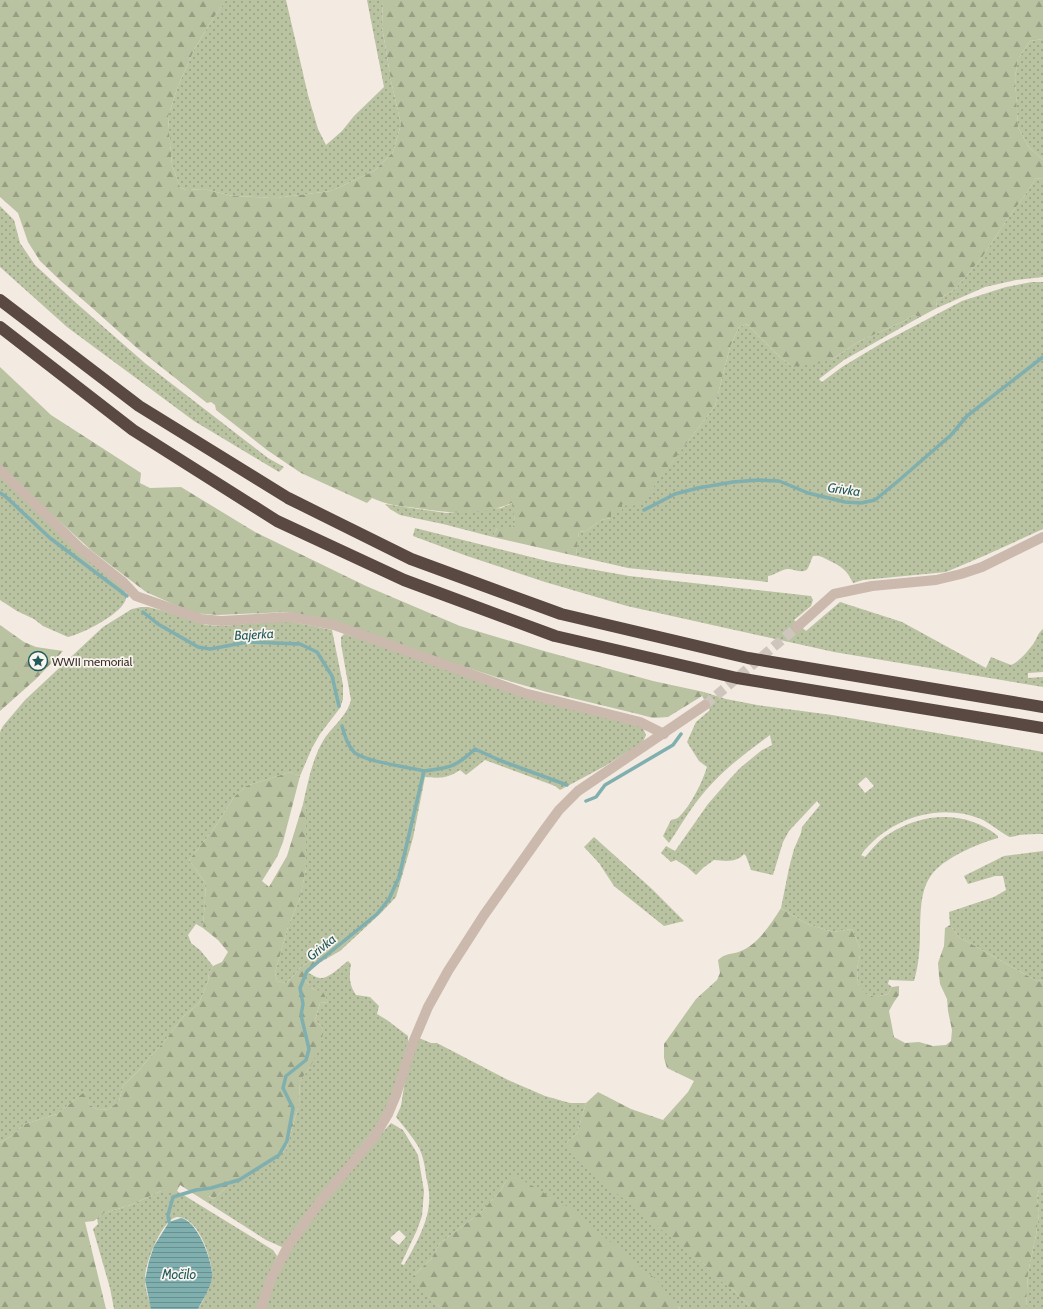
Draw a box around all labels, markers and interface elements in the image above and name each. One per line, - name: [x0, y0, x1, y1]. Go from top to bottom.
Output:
- water label: Grivka: [827, 479, 861, 499]
- water label: Bajerka: [234, 625, 274, 644]
- place icon: WWII memorial: [27, 650, 49, 672]
- place label: WWII memorial: [52, 654, 132, 669]
- water label: Grivka: [303, 930, 339, 964]
- water label: Močilo: [161, 1266, 196, 1282]

